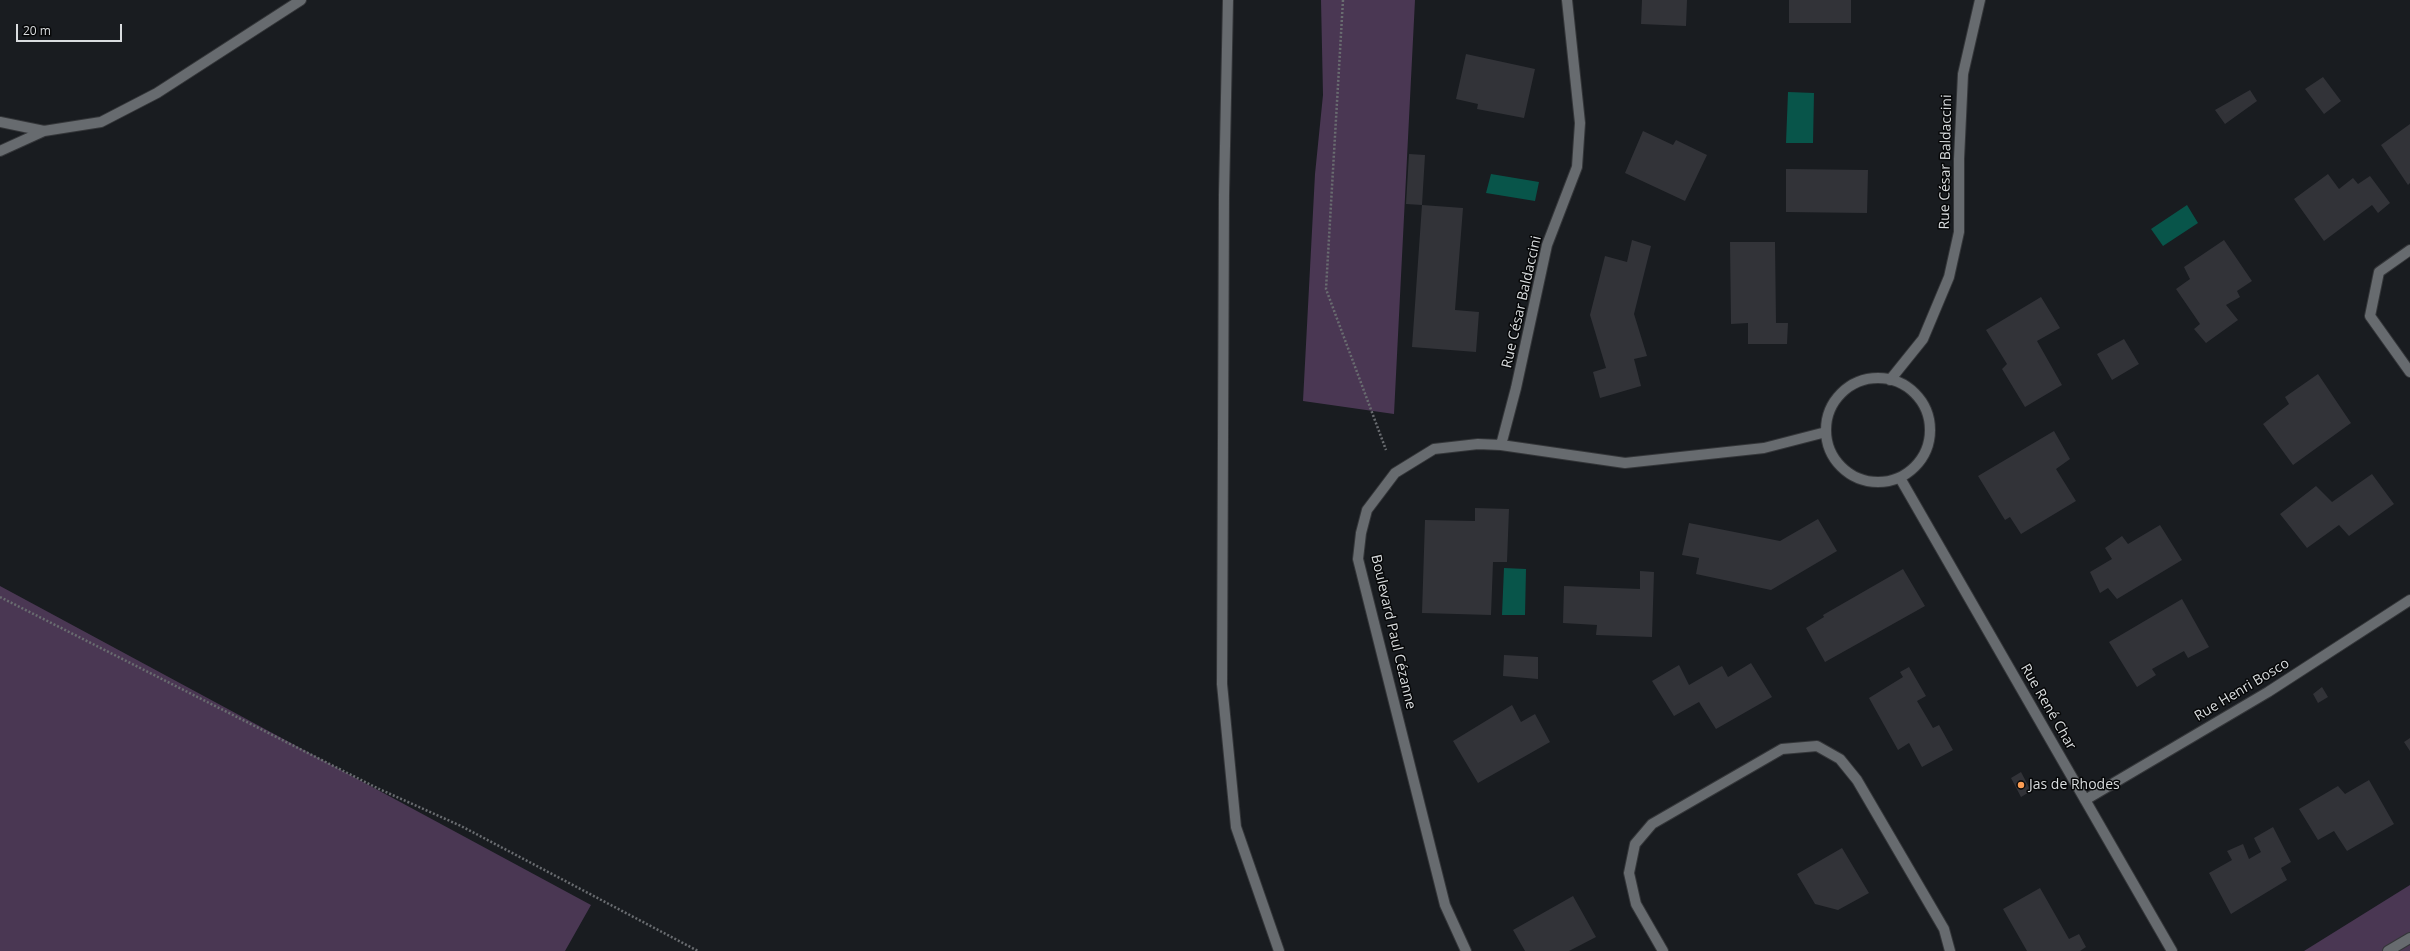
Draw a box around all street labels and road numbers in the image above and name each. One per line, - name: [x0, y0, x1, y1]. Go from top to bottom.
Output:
- street label: Rue César Baldaccini: [1936, 94, 1956, 230]
- street label: Rue César Baldaccini: [1499, 234, 1545, 370]
- street label: Boulevard Paul Cézanne: [1367, 553, 1419, 711]
- street label: Rue Henri Bosco: [2192, 655, 2292, 725]
- street label: Rue René Char: [2017, 661, 2079, 753]

